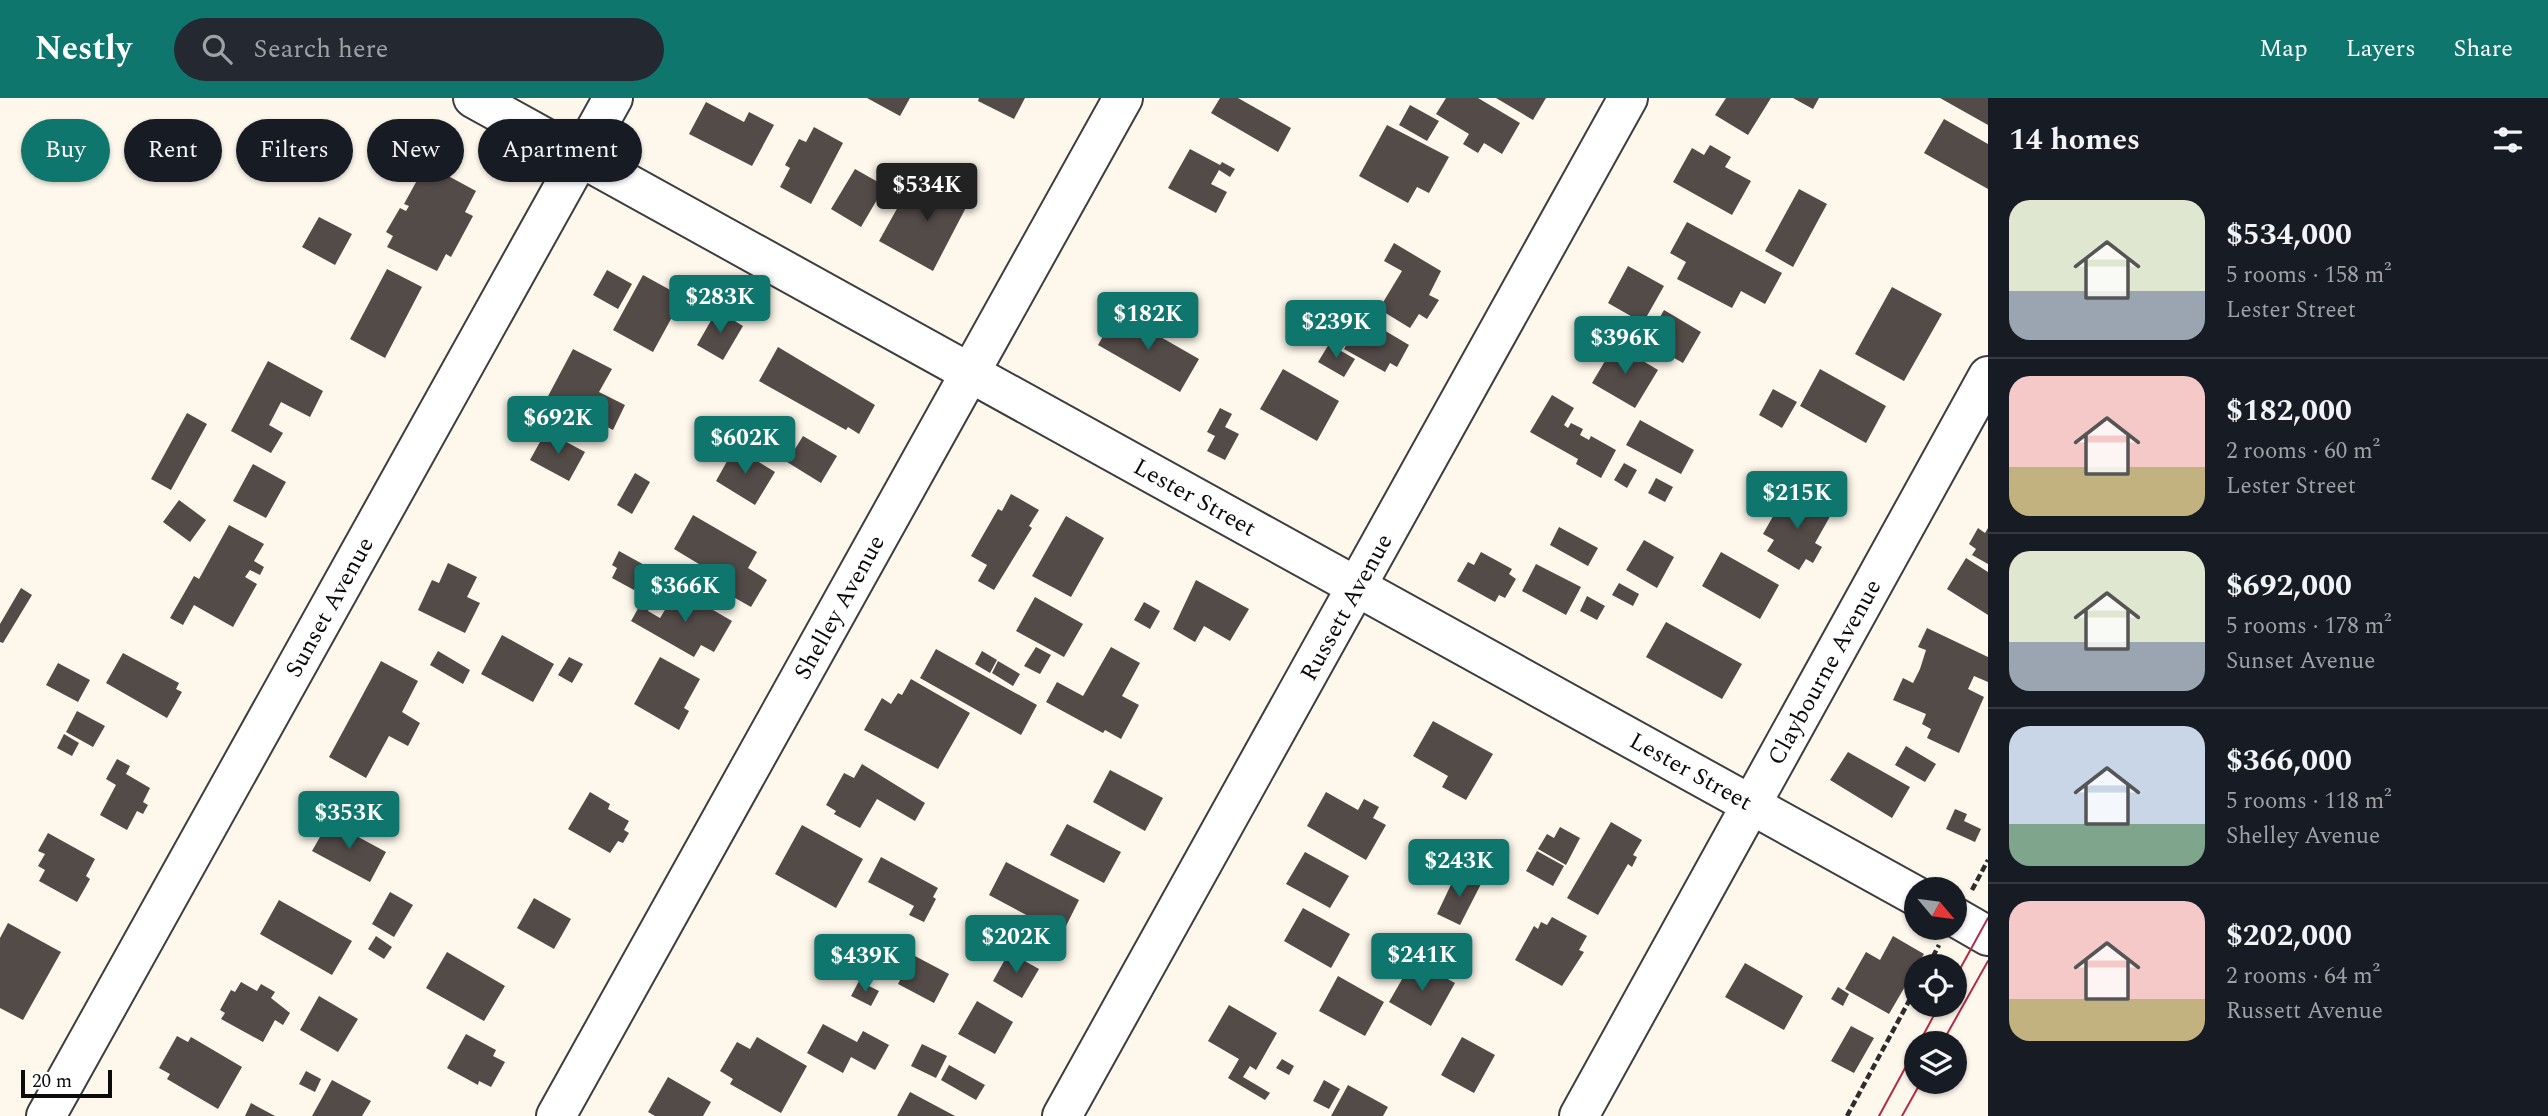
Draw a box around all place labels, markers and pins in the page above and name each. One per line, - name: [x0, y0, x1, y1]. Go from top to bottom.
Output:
- pin: $534K: [878, 164, 976, 223]
- pin: $283K: [671, 275, 769, 335]
- pin: $182K: [1099, 292, 1197, 352]
- pin: $239K: [1287, 300, 1385, 360]
- pin: $396K: [1576, 316, 1674, 376]
- pin: $692K: [509, 396, 607, 456]
- pin: $602K: [696, 416, 794, 476]
- pin: $215K: [1748, 472, 1846, 531]
- pin: $366K: [636, 564, 734, 624]
- pin: $353K: [300, 792, 398, 851]
- pin: $243K: [1410, 840, 1508, 899]
- pin: $202K: [967, 916, 1065, 975]
- pin: $439K: [816, 934, 914, 994]
- pin: $241K: [1373, 934, 1471, 993]

